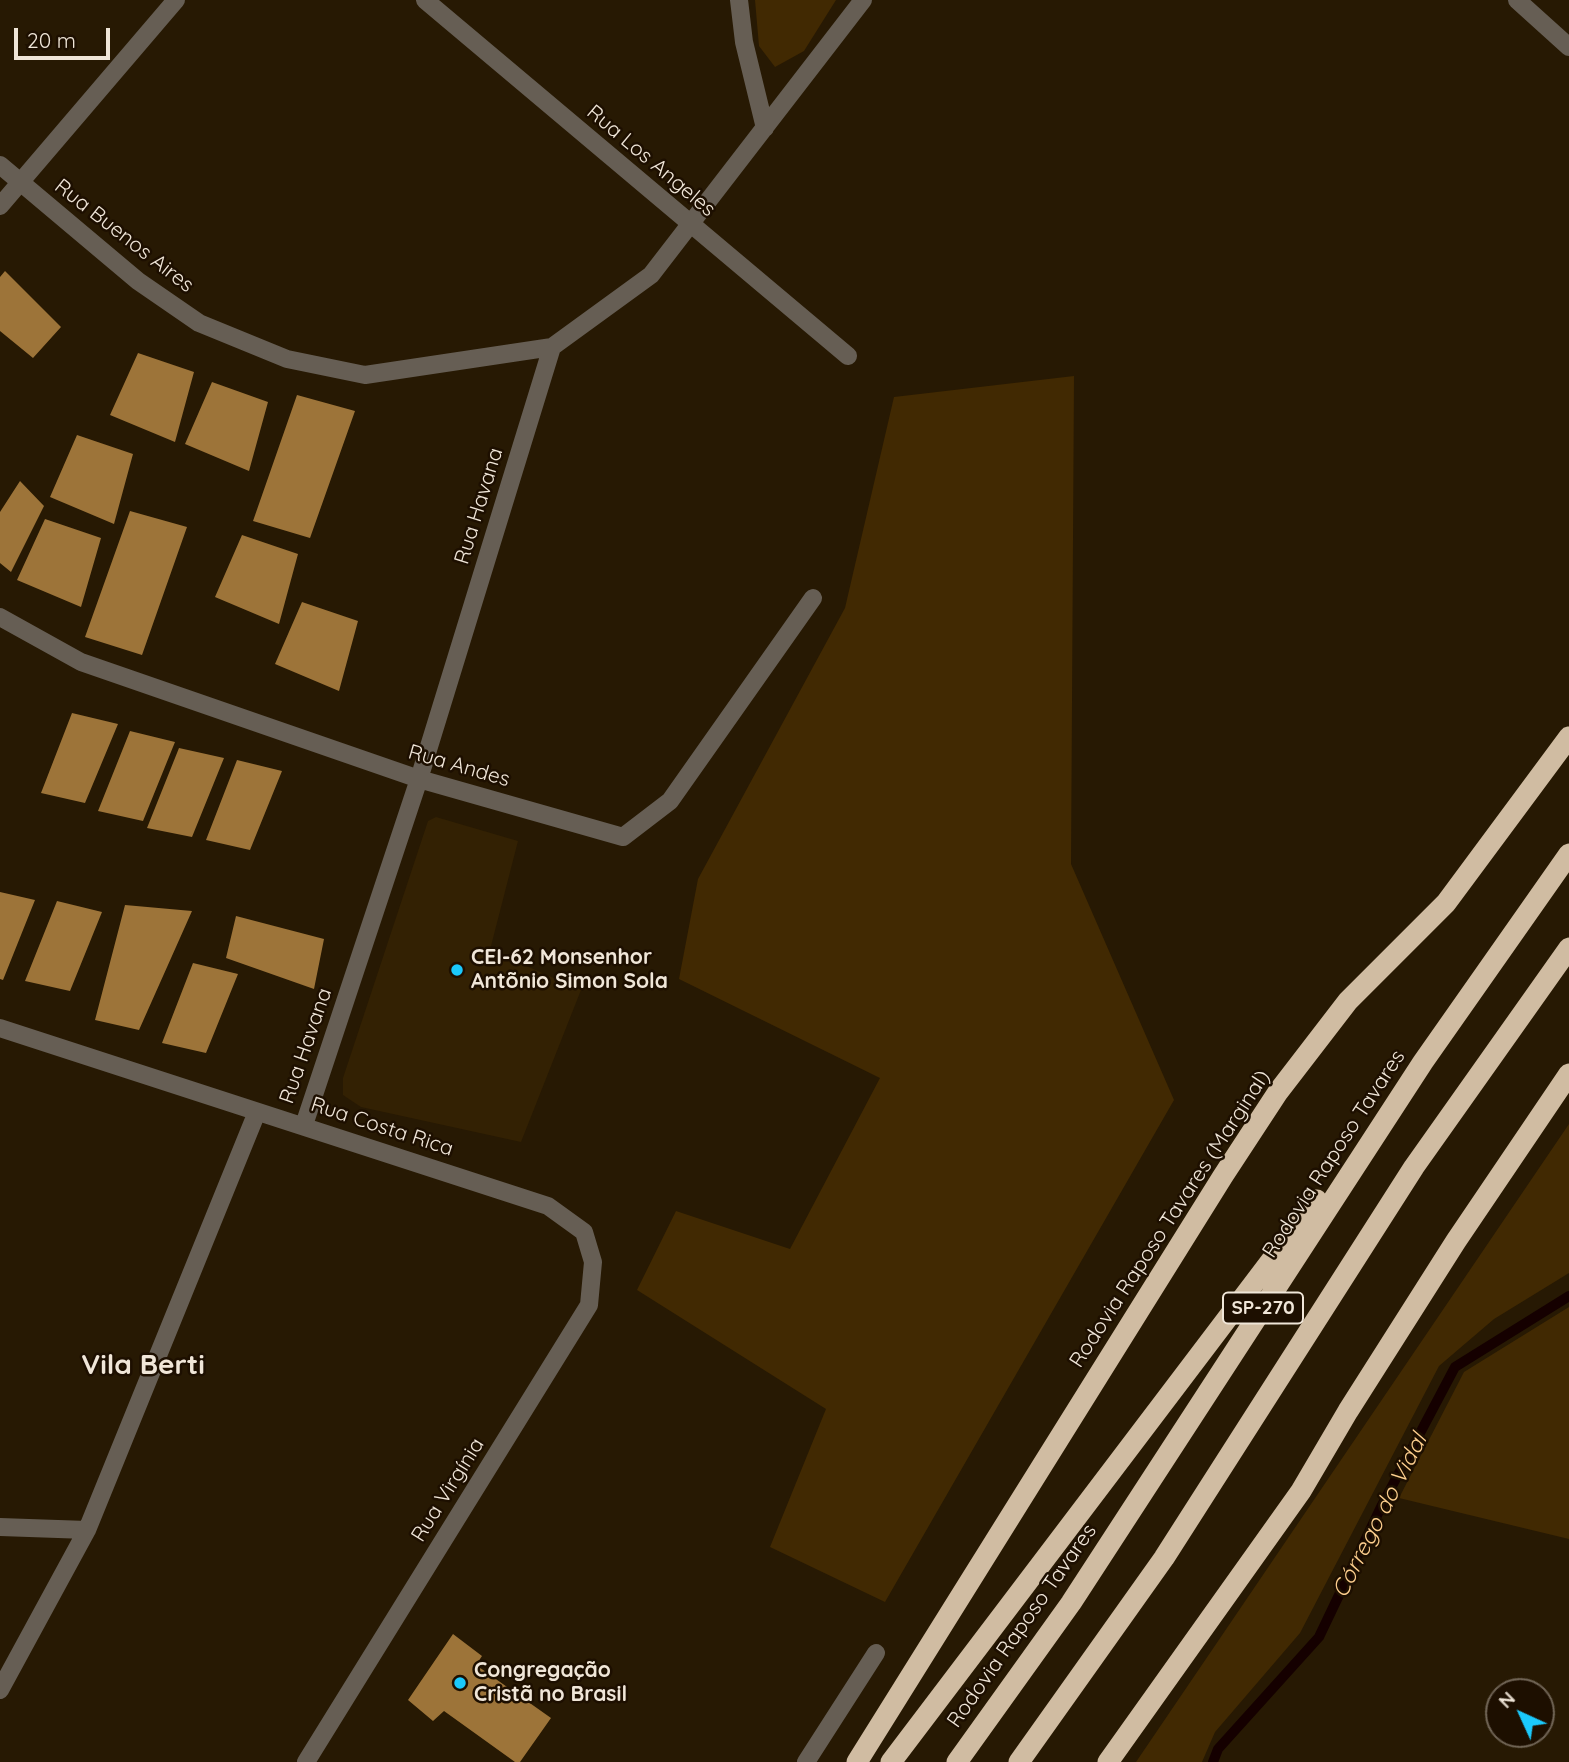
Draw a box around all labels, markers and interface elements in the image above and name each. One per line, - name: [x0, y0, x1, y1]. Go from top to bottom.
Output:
- scale bar: [18, 14, 114, 58]
- text: 20 m: [27, 27, 76, 53]
- street label: Rua Los Angeles: [581, 100, 721, 222]
- street label: Rua Buenos Aires: [49, 174, 199, 298]
- street label: Rua Havana: [449, 445, 509, 567]
- street label: Rua Andes: [405, 739, 513, 793]
- place label: CEI-62 Monsenhor Antõnio Simon Sola: [471, 945, 668, 995]
- marker: CEI-62 Monsenhor Antõnio Simon Sola: [449, 962, 465, 978]
- street label: Rua Havana: [274, 985, 338, 1107]
- street label: Rodovia Raposo Tavares: [1257, 1045, 1411, 1263]
- street label: Rodovia Raposo Tavares (Marginal): [1064, 1066, 1276, 1372]
- street label: Rua Costa Rica: [308, 1092, 456, 1162]
- road number: SP-270: [1223, 1292, 1303, 1324]
- district label: Vila Berti: [81, 1349, 205, 1383]
- water label: Córrego do Vidal: [1327, 1429, 1433, 1603]
- street label: Rua Virgínia: [406, 1434, 490, 1546]
- street label: Rodovia Raposo Tavares: [942, 1519, 1102, 1733]
- place label: Congregação Cristã no Brasil: [474, 1658, 627, 1708]
- marker: Congregação Cristã no Brasil: [452, 1675, 468, 1691]
- north arrow: [1485, 1678, 1555, 1748]
- text: N: [1493, 1686, 1520, 1713]

